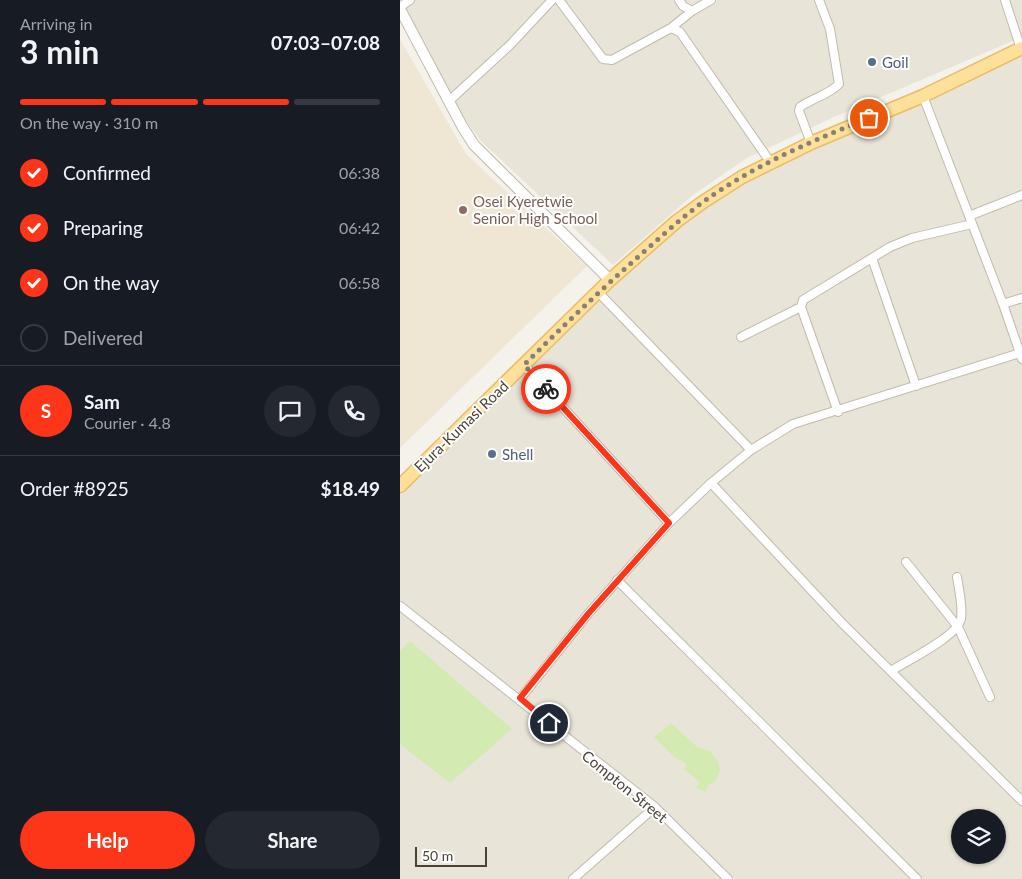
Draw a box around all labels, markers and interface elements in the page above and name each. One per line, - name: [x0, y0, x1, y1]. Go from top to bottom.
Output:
- text: Arriving in: [20, 14, 93, 33]
- text: 07:03–07:08: [271, 31, 380, 54]
- text: 3 min: [20, 32, 99, 71]
- place label: Goil: [882, 53, 909, 71]
- marker: Goil: [866, 56, 878, 68]
- pin: [848, 97, 890, 139]
- icon: bag: [855, 104, 883, 132]
- text: On the way · 310 m: [20, 113, 158, 132]
- icon: check: [20, 159, 48, 187]
- text: Confirmed: [63, 161, 151, 184]
- text: 06:38: [339, 163, 380, 182]
- place label: Osei Kyeretwie Senior High School: [473, 192, 598, 227]
- marker: Osei Kyeretwie Senior High School: [457, 204, 469, 216]
- icon: check: [20, 214, 48, 242]
- text: Preparing: [63, 216, 143, 239]
- text: 06:42: [339, 218, 380, 237]
- icon: check: [20, 269, 48, 297]
- text: On the way: [63, 271, 159, 294]
- text: 06:58: [339, 273, 380, 292]
- text: Delivered: [63, 326, 143, 349]
- courier: [521, 364, 571, 414]
- icon: bike: [532, 375, 560, 403]
- street label: Ejura-Kumasi Road: [410, 377, 512, 475]
- button: chat: [264, 385, 316, 437]
- button: phone: [328, 385, 380, 437]
- text: Sam: [84, 390, 120, 413]
- text: S: [41, 399, 51, 422]
- text: Courier · 4.8: [84, 413, 171, 432]
- place label: Shell: [502, 445, 533, 463]
- marker: Shell: [486, 448, 498, 460]
- text: Order #8925: [20, 477, 129, 500]
- text: $18.49: [320, 477, 380, 500]
- pin: [528, 702, 570, 744]
- icon: home: [535, 709, 563, 737]
- street label: Compton Street: [579, 746, 672, 826]
- map controls: [951, 809, 1006, 864]
- button: layers: [951, 809, 1006, 864]
- button: Help: [20, 811, 195, 869]
- button: Share: [205, 811, 380, 869]
- scale bar: [415, 844, 488, 867]
- text: 50 m: [422, 847, 453, 864]

